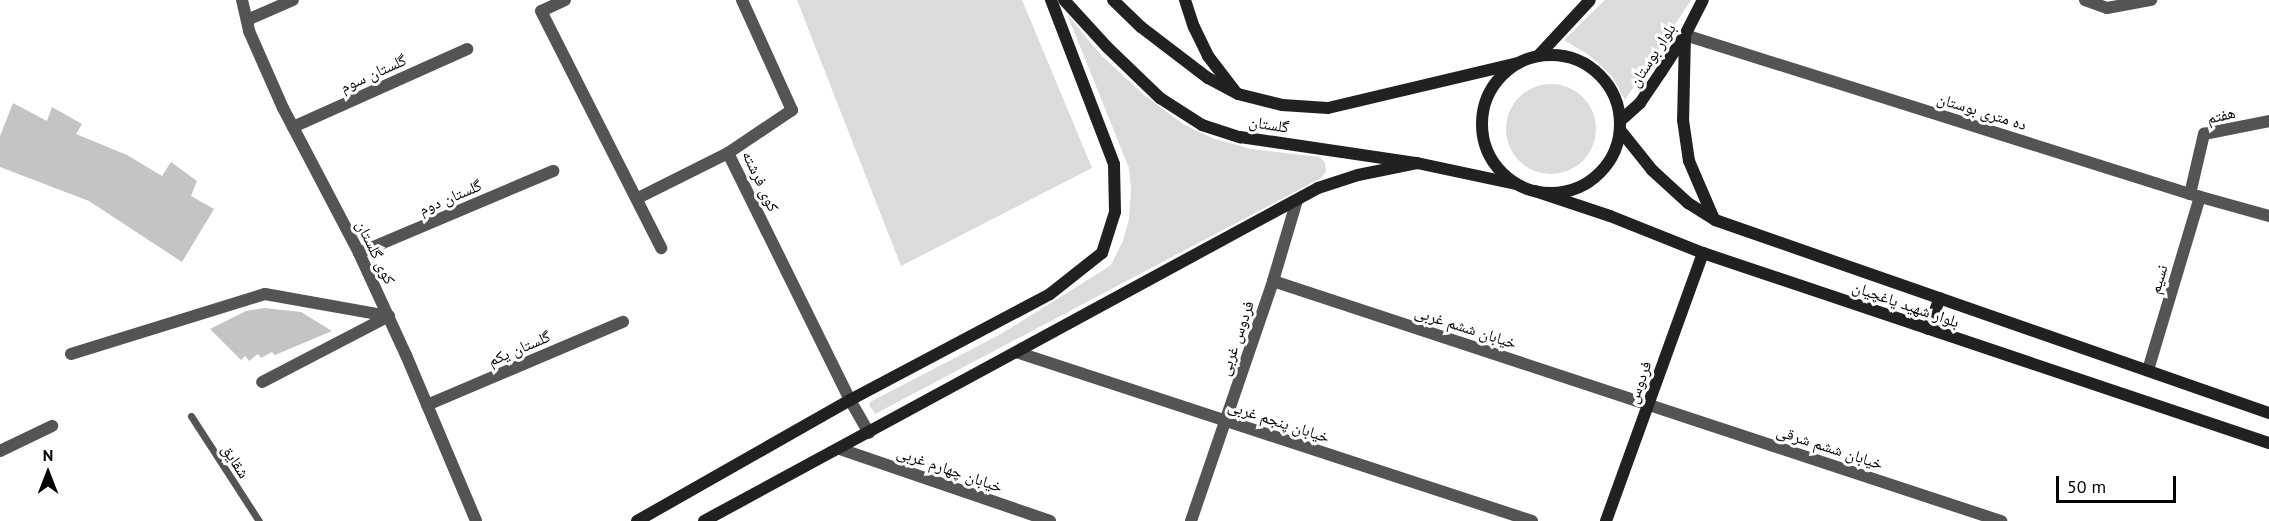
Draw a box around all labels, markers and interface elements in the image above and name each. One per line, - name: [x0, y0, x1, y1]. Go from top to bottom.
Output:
- street label: بلوار بوستان: [1624, 20, 1680, 90]
- street label: گلستان سوم: [337, 50, 409, 96]
- street label: ده متری بوستان: [1935, 88, 2029, 134]
- street label: هفتم: [2205, 102, 2237, 128]
- street label: گلستان: [1248, 111, 1290, 137]
- street label: کوی فرشته: [739, 147, 783, 215]
- street label: گلستان دوم: [416, 175, 484, 219]
- street label: کوی گلستان: [352, 217, 400, 287]
- street label: نسیم: [2145, 262, 2171, 296]
- street label: بلوار شهید یاغچیان: [1850, 277, 1962, 331]
- street label: فردوس غربی: [1214, 298, 1258, 378]
- street label: خیابان ششم غربی: [1413, 302, 1519, 352]
- street label: گلستان یکم: [485, 326, 553, 370]
- street label: فردوس: [1623, 358, 1655, 406]
- street label: خیابان پنجم غربی: [1226, 396, 1332, 446]
- street label: خیابان ششم شرقی: [1774, 421, 1886, 473]
- street label: شقایق: [218, 440, 254, 482]
- street label: خیابان چهارم غربی: [895, 442, 1005, 496]
- north arrow: [18, 443, 78, 503]
- text: N: [43, 445, 53, 465]
- scale bar: [2059, 464, 2179, 502]
- text: 50 m: [2067, 475, 2106, 498]

